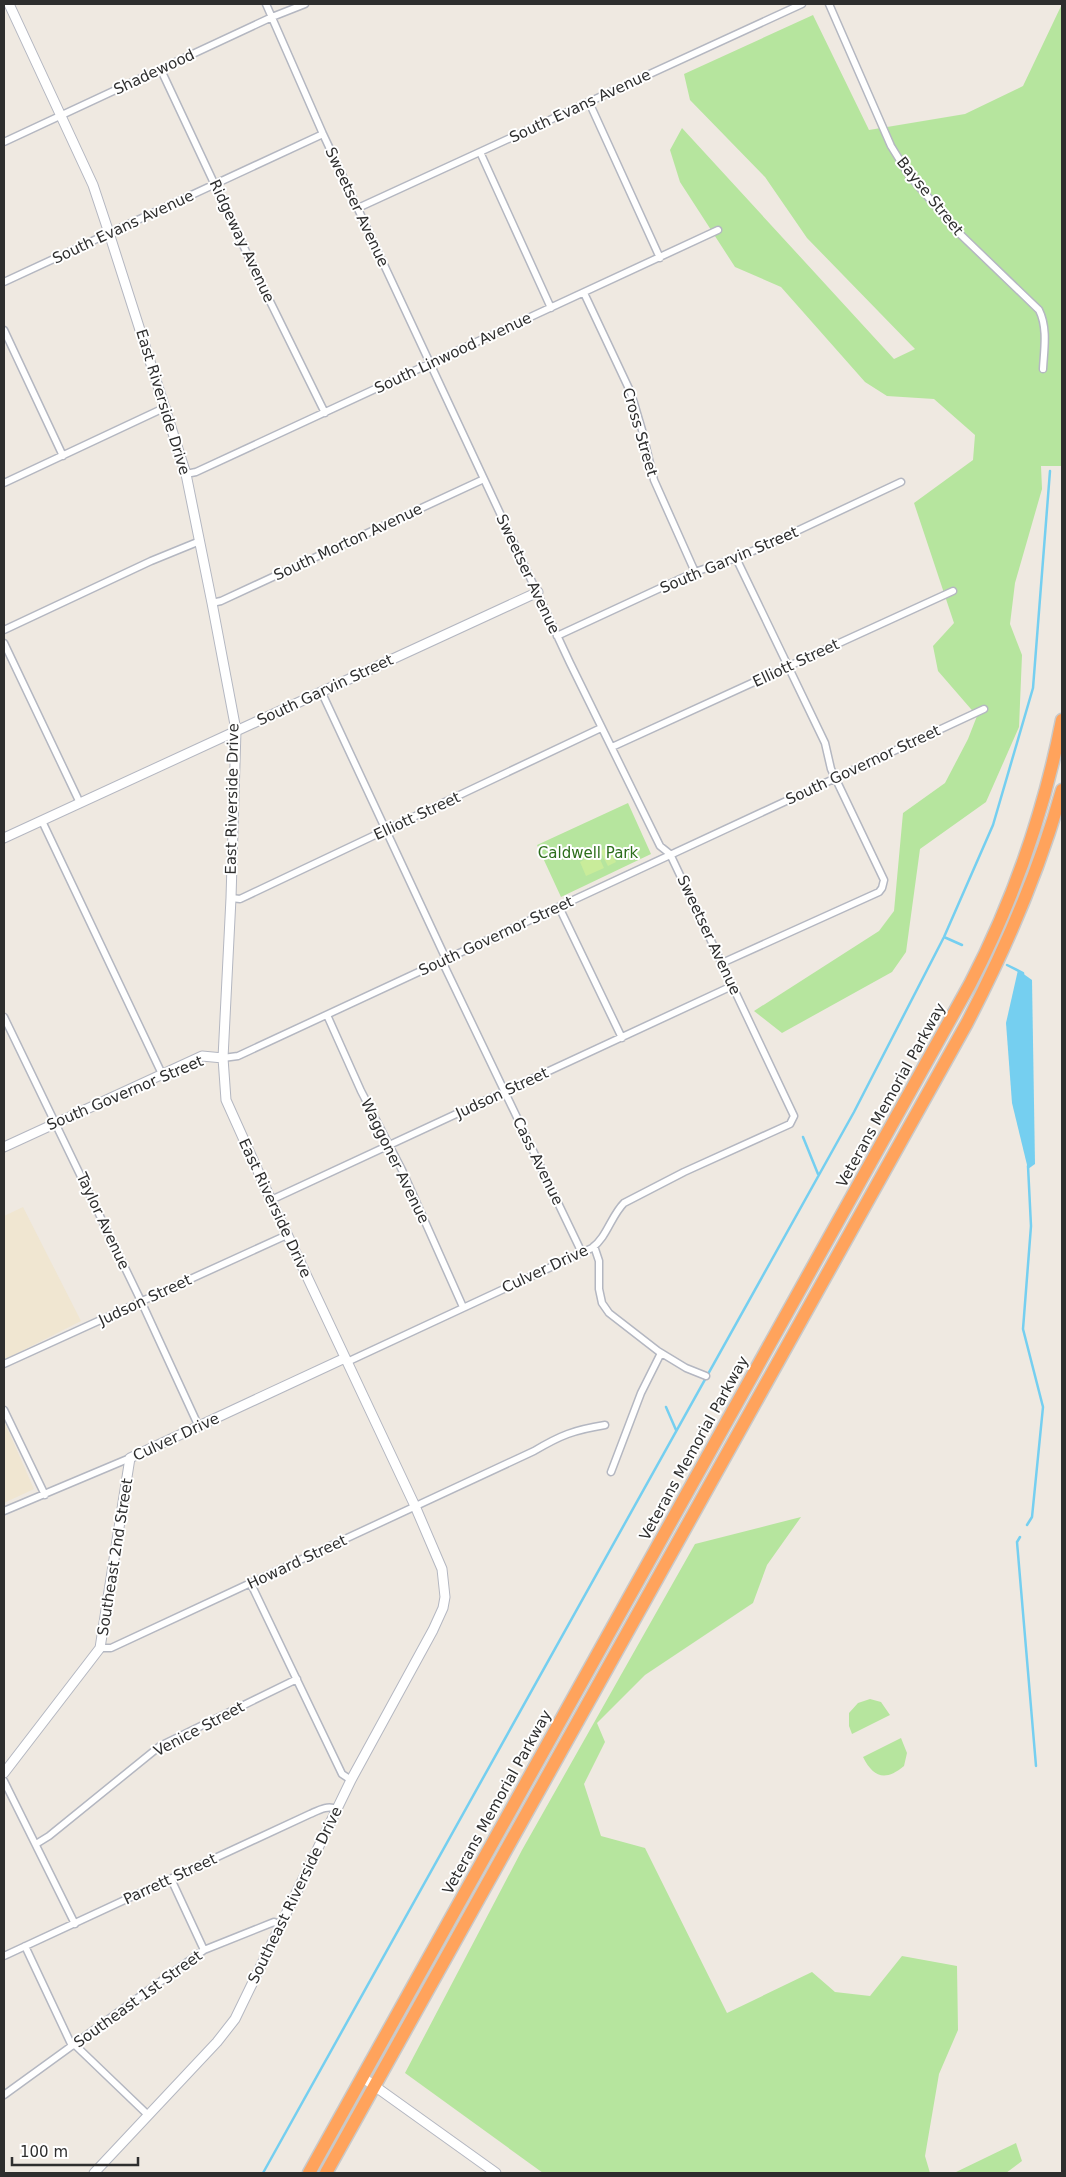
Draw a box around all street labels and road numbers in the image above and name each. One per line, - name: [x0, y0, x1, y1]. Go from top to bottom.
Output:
- street label: Shadewood: [111, 45, 197, 99]
- street label: South Evans Avenue: [507, 65, 653, 147]
- street label: Sweetser Avenue: [321, 144, 393, 270]
- street label: Bayse Street: [893, 153, 967, 239]
- street label: Ridgeway Avenue: [206, 177, 278, 305]
- street label: South Evans Avenue: [50, 186, 196, 268]
- street label: South Linwood Avenue: [372, 309, 534, 397]
- street label: East Riverside Drive: [132, 327, 194, 477]
- street label: Cross Street: [619, 386, 661, 479]
- street label: South Morton Avenue: [271, 500, 425, 584]
- street label: Sweetser Avenue: [492, 511, 564, 637]
- street label: South Garvin Street: [657, 523, 801, 597]
- street label: Elliott Street: [750, 635, 842, 691]
- street label: South Garvin Street: [254, 650, 396, 729]
- street label: South Governor Street: [783, 721, 943, 809]
- street label: East Riverside Drive: [222, 723, 242, 875]
- street label: Elliott Street: [371, 788, 463, 844]
- street label: Sweetser Avenue: [673, 872, 745, 998]
- street label: South Governor Street: [416, 892, 576, 980]
- street label: Veterans Memorial Parkway: [833, 1000, 949, 1190]
- street label: South Governor Street: [44, 1052, 206, 1134]
- street label: Judson Street: [452, 1064, 551, 1123]
- street label: Waggoner Avenue: [357, 1096, 433, 1226]
- street label: Cass Avenue: [509, 1114, 567, 1208]
- street label: East Riverside Drive: [235, 1136, 315, 1280]
- street label: Taylor Avenue: [72, 1169, 133, 1272]
- street label: Culver Drive: [499, 1241, 591, 1297]
- street label: Judson Street: [95, 1271, 194, 1330]
- street label: Veterans Memorial Parkway: [636, 1353, 752, 1543]
- street label: Culver Drive: [130, 1409, 222, 1465]
- street label: Southeast 2nd Street: [94, 1477, 136, 1637]
- street label: Howard Street: [244, 1531, 350, 1593]
- street label: Venice Street: [151, 1698, 247, 1760]
- street label: Veterans Memorial Parkway: [439, 1707, 555, 1897]
- street label: Southeast Riverside Drive: [244, 1803, 346, 1987]
- street label: Parrett Street: [121, 1850, 220, 1908]
- street label: Southeast 1st Street: [70, 1946, 206, 2052]

